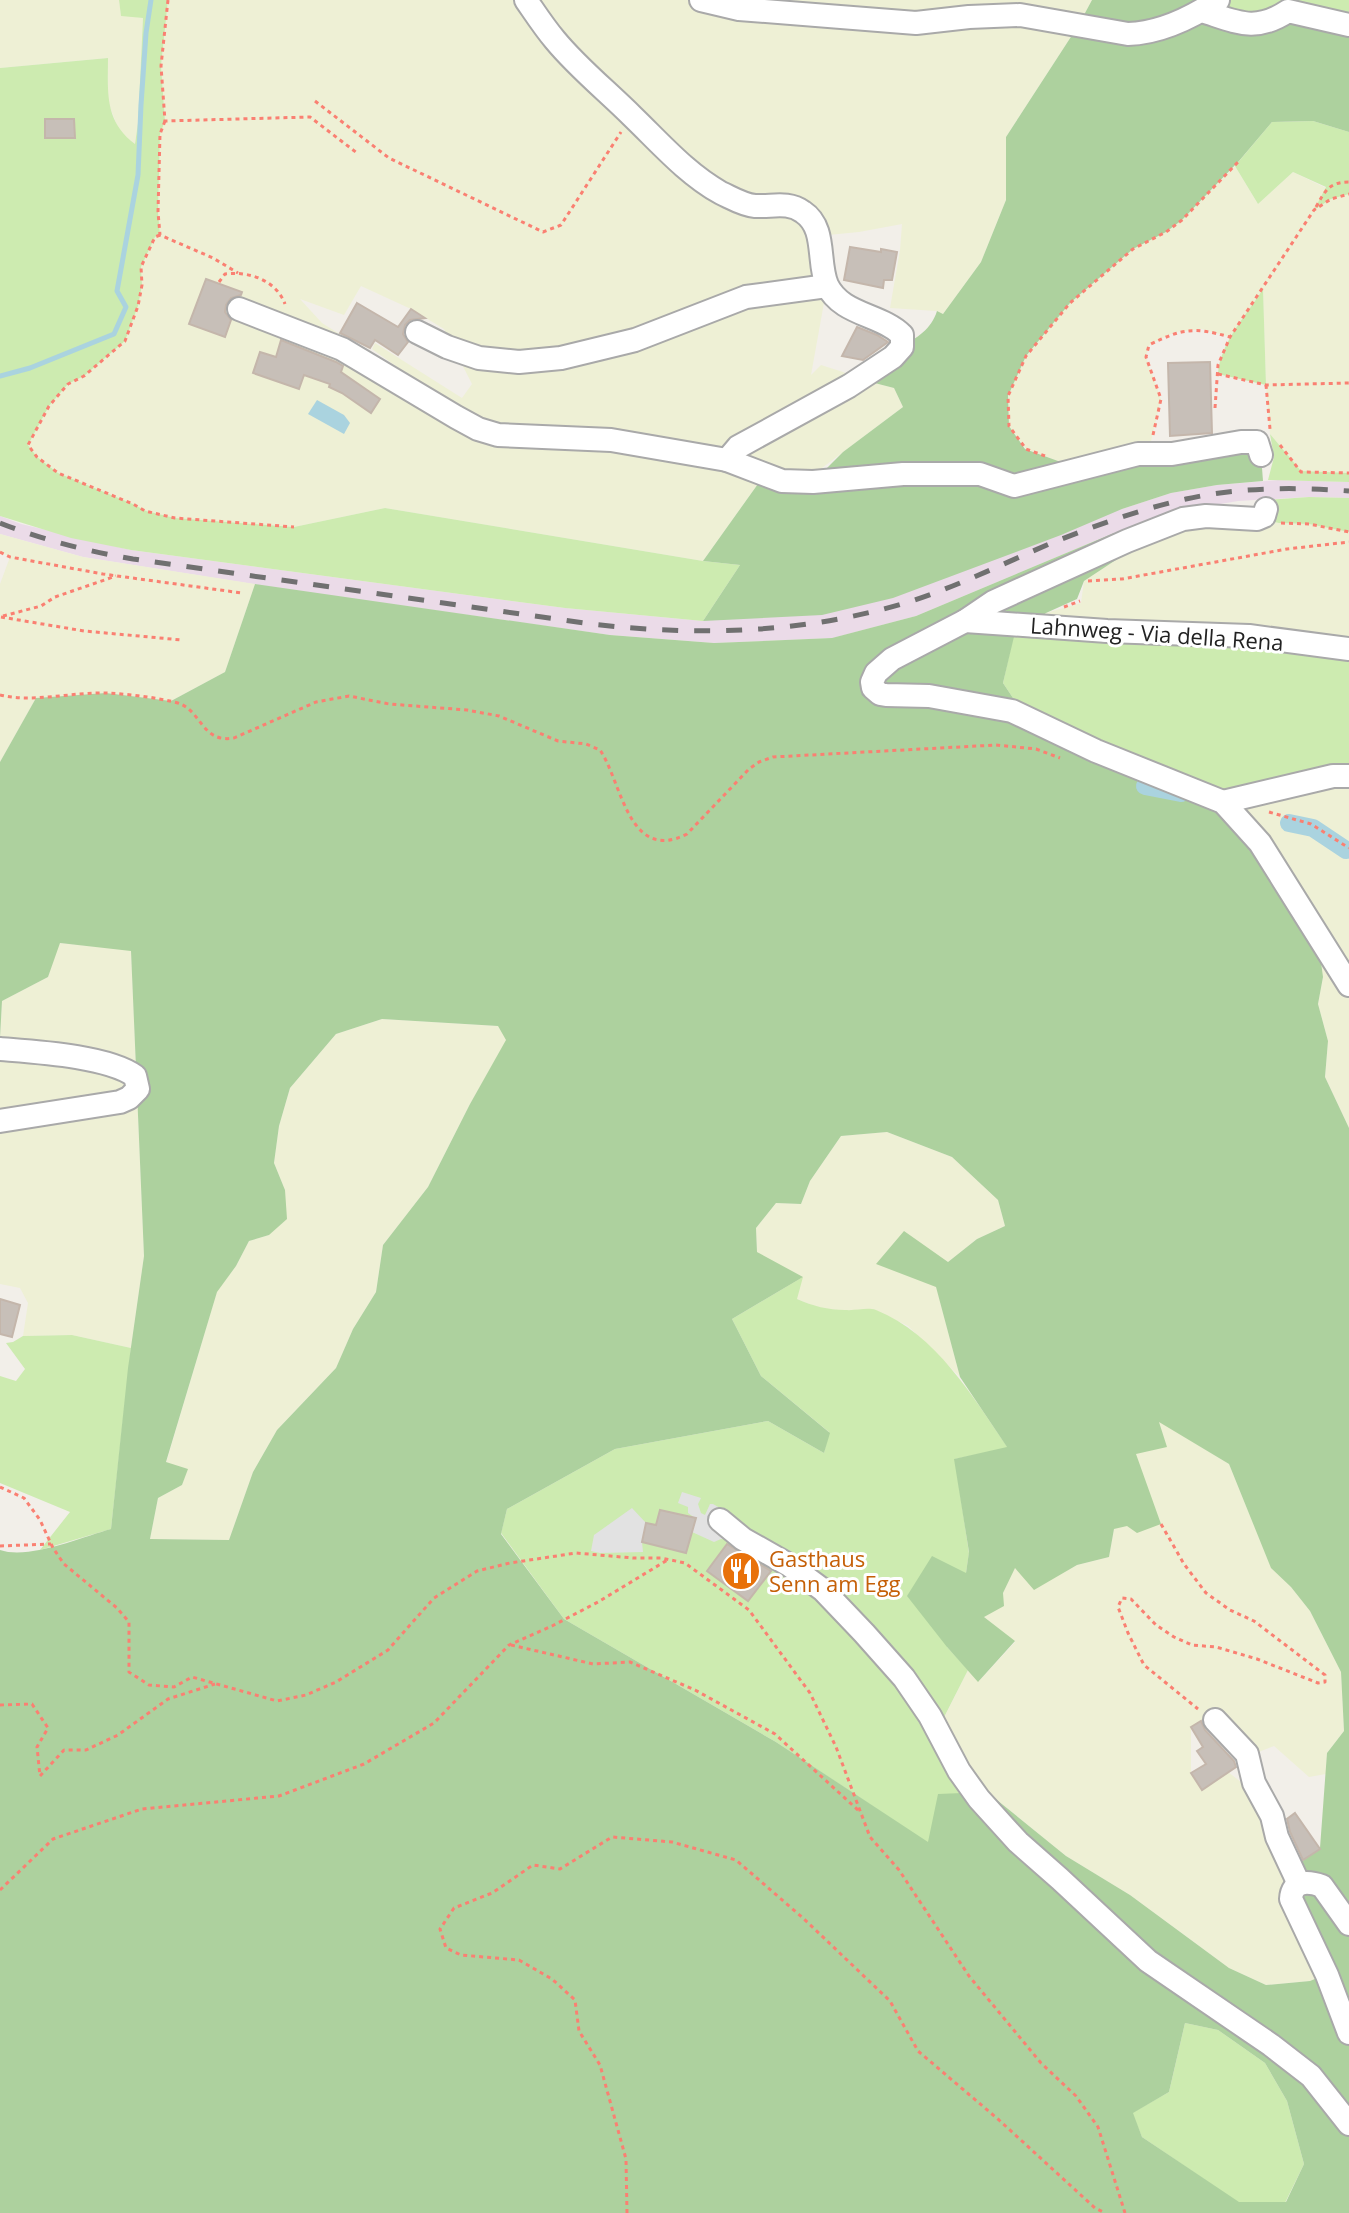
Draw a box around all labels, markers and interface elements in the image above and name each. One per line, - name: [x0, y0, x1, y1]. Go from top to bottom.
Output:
- street label: Lahnweg - Via della Rena: [1029, 609, 1285, 657]
- place label: Gasthaus Senn am Egg: [769, 1543, 901, 1598]
- restaurant icon: Gasthaus Senn am Egg: [720, 1550, 762, 1592]

